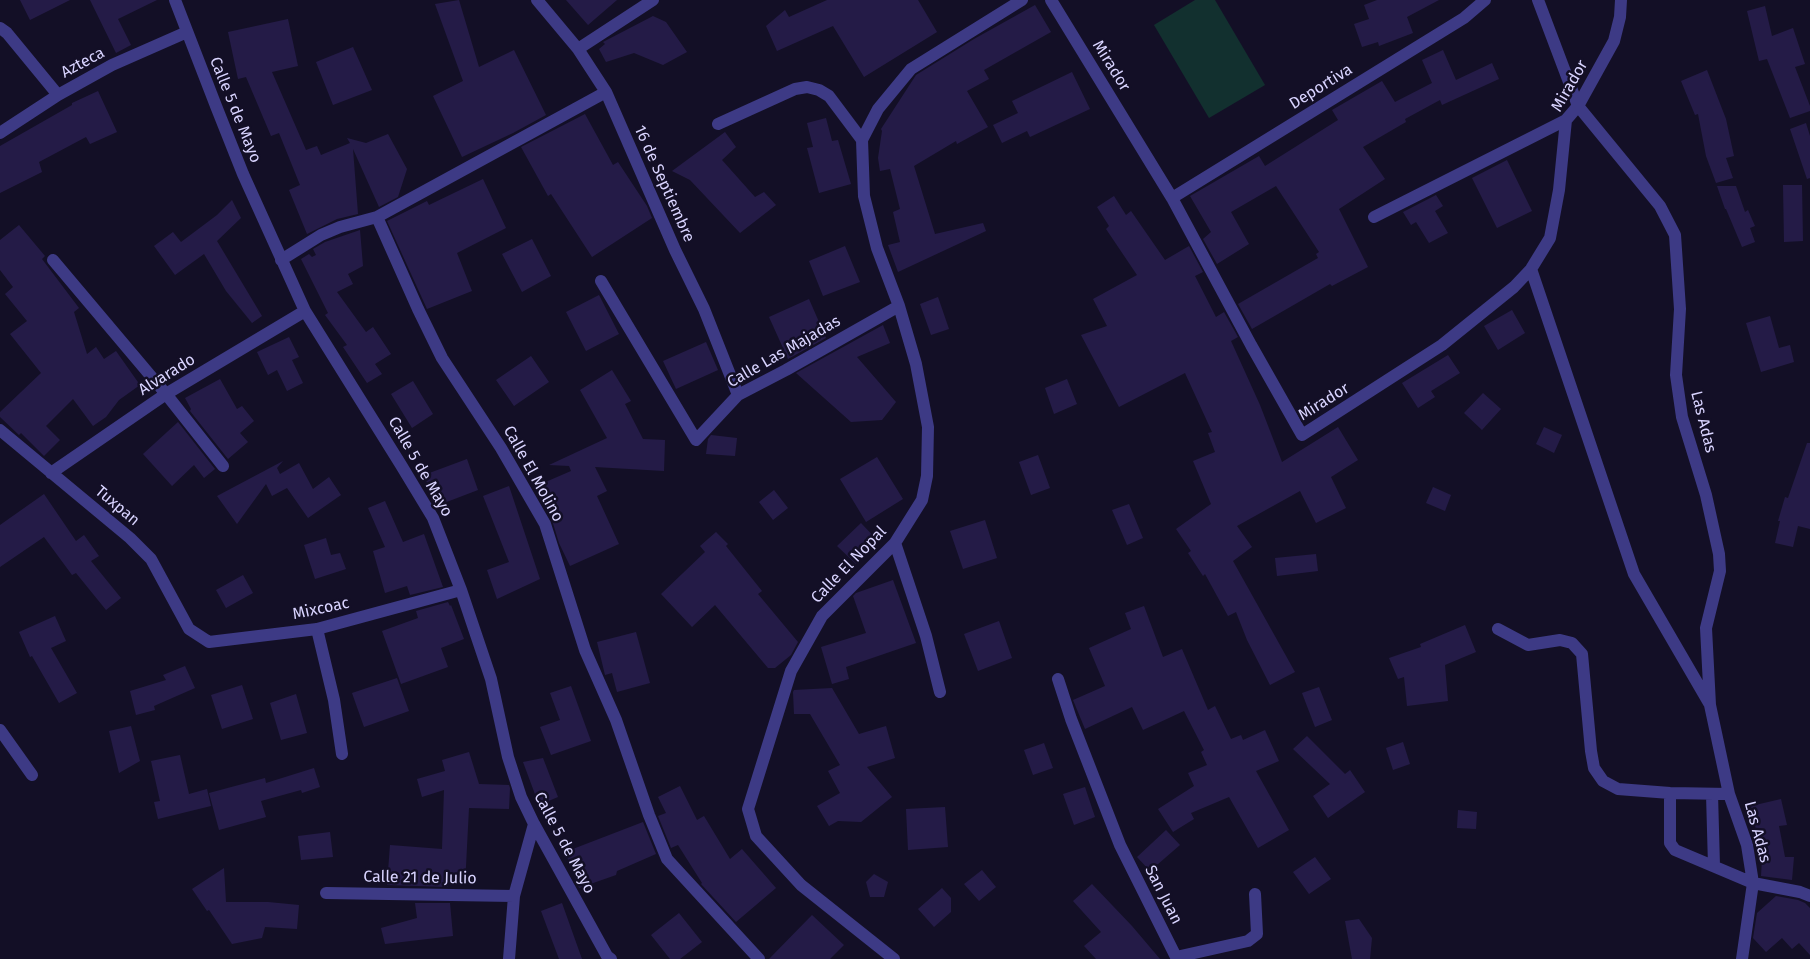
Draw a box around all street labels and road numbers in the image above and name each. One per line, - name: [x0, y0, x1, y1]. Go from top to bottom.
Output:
- street label: Mirador: [1088, 37, 1134, 95]
- street label: Azteca: [58, 44, 108, 82]
- street label: Calle 5 de Mayo: [205, 54, 265, 166]
- street label: Mirador: [1548, 57, 1592, 115]
- street label: Deportiva: [1286, 60, 1356, 114]
- street label: 16 de Septiembre: [630, 123, 698, 245]
- street label: Calle Las Majadas: [724, 312, 844, 392]
- street label: Alvarado: [135, 350, 199, 400]
- street label: Mirador: [1295, 379, 1353, 425]
- street label: Las Adas: [1686, 389, 1720, 455]
- street label: Calle 5 de Mayo: [384, 414, 456, 520]
- street label: Calle El Molino: [499, 423, 567, 525]
- street label: Tuxpan: [91, 482, 143, 530]
- street label: Calle El Nopal: [807, 522, 891, 608]
- street label: Mixcoac: [291, 594, 351, 624]
- street label: Calle 5 de Mayo: [529, 789, 599, 897]
- street label: Las Adas: [1740, 799, 1774, 865]
- street label: San Juan: [1140, 862, 1186, 928]
- street label: Calle 21 de Julio: [363, 867, 477, 889]

